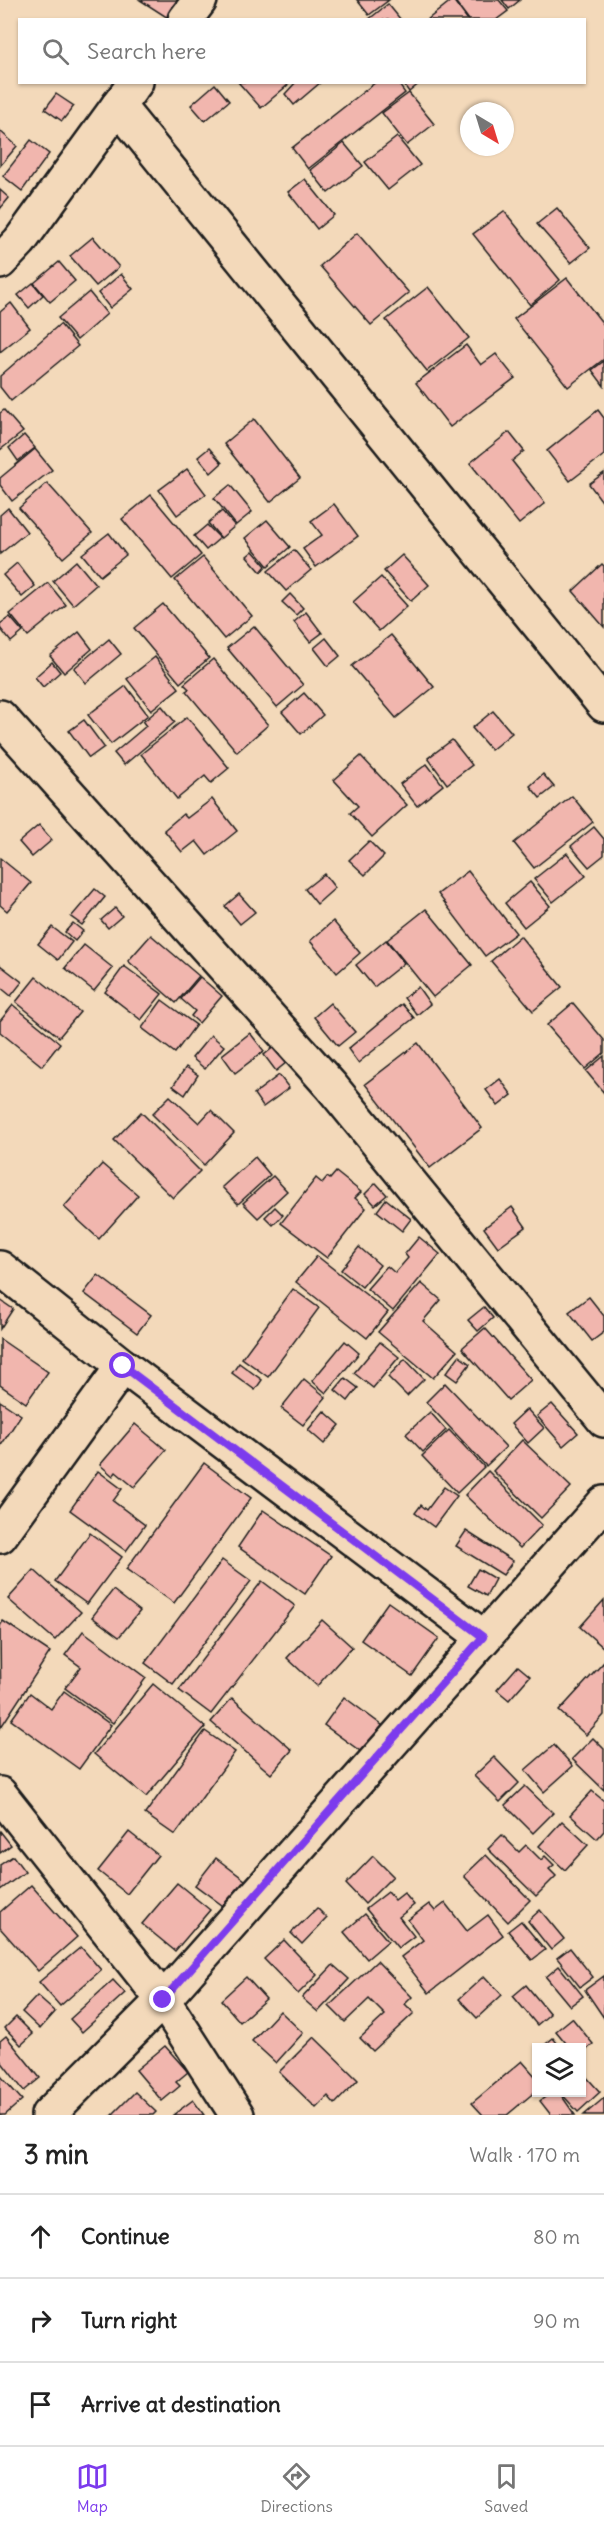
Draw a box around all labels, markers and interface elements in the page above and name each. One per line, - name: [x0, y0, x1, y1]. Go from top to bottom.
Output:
- search box: [18, 18, 586, 84]
- icon: search: [39, 35, 72, 68]
- text: Search here: [87, 37, 206, 65]
- north arrow: [460, 102, 514, 156]
- route start: [109, 1352, 135, 1378]
- route end: [149, 1986, 175, 2012]
- map controls: [532, 2043, 586, 2097]
- button: layers: [532, 2043, 586, 2097]
- text: 3 min: [24, 2138, 89, 2171]
- text: Walk · 170 m: [469, 2142, 580, 2167]
- icon: ahead: [24, 2220, 57, 2253]
- text: Continue: [81, 2222, 170, 2250]
- text: 80 m: [533, 2224, 580, 2249]
- icon: right: [24, 2304, 57, 2337]
- text: Turn right: [81, 2306, 177, 2334]
- text: 90 m: [533, 2308, 580, 2333]
- icon: arrive: [24, 2388, 57, 2421]
- text: Arrive at destination: [81, 2390, 281, 2418]
- tab: Map: [76, 2460, 109, 2516]
- tab: Directions: [260, 2460, 333, 2516]
- tab: Saved: [484, 2460, 528, 2516]

